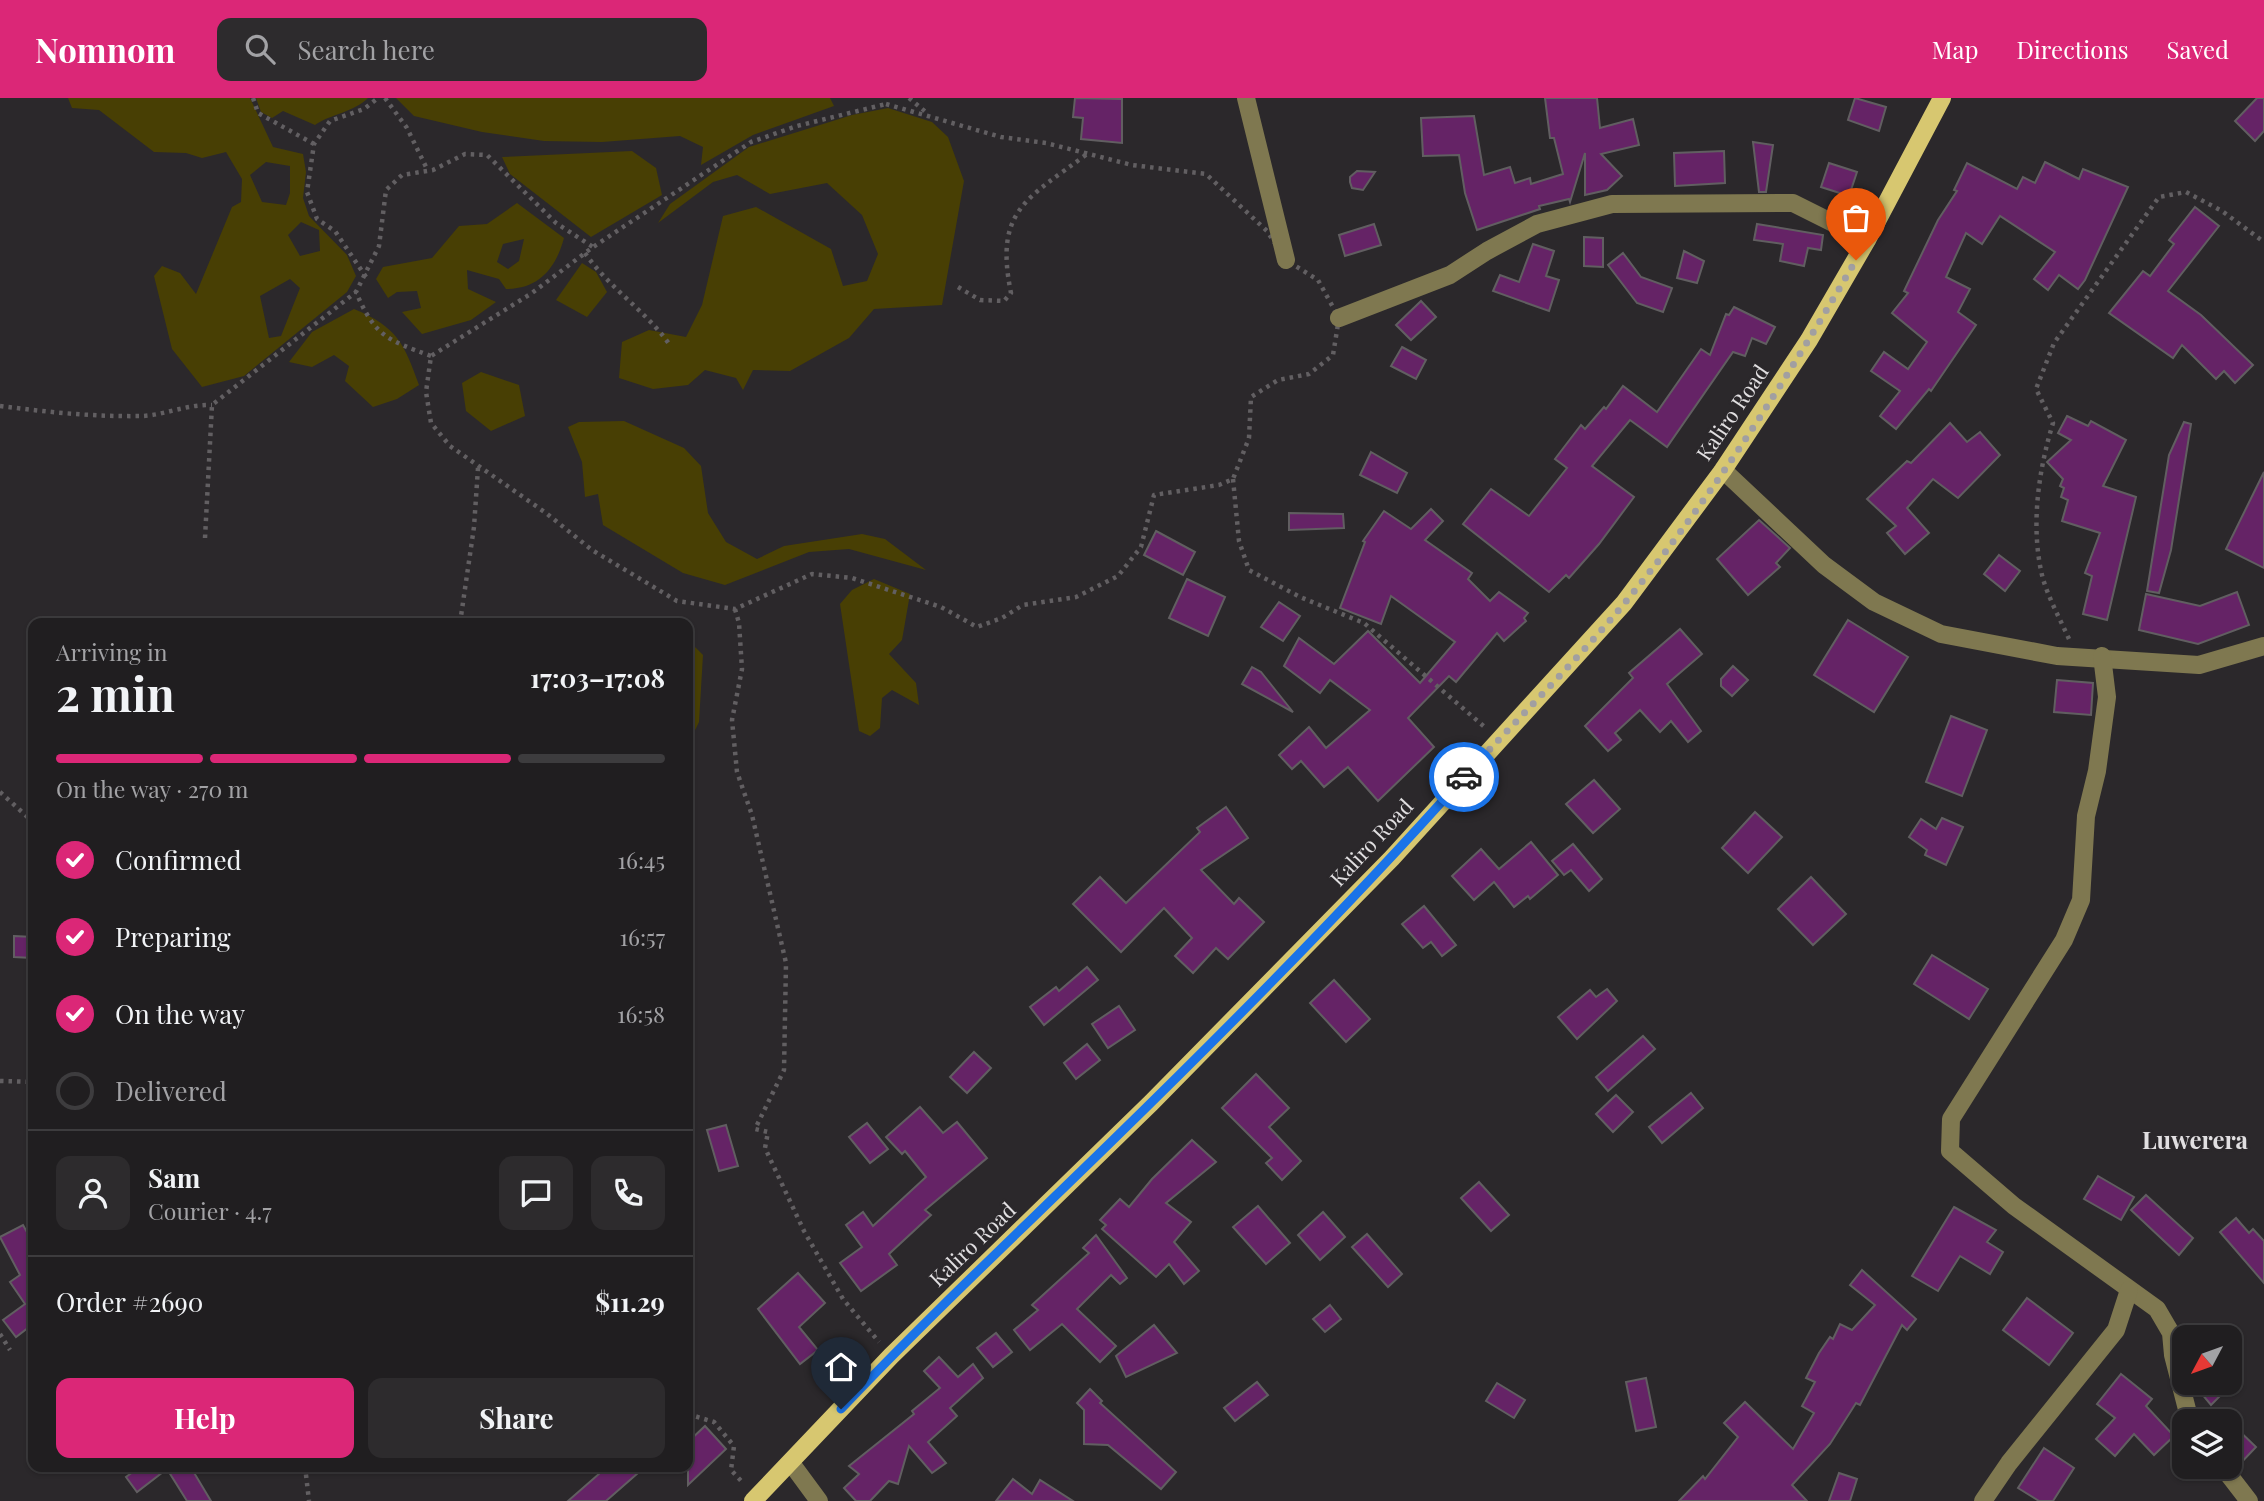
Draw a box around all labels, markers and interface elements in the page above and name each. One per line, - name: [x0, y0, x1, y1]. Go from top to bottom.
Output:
- search box: [217, 18, 707, 81]
- text: Nomnom: [35, 27, 175, 71]
- icon: search: [241, 30, 279, 68]
- text: Search here: [297, 32, 435, 67]
- text: Map: [1932, 33, 1978, 65]
- text: Directions: [2016, 33, 2129, 65]
- text: Saved: [2167, 33, 2229, 65]
- pin: [1826, 188, 1886, 260]
- icon: bag: [1837, 199, 1875, 237]
- street label: Kaliro Road: [1689, 359, 1774, 465]
- text: Arriving in: [56, 636, 168, 667]
- text: 17:03–17:08: [530, 660, 665, 695]
- text: 2 min: [56, 662, 175, 724]
- courier: [1429, 742, 1499, 812]
- icon: car: [1445, 758, 1483, 796]
- text: On the way · 270 m: [56, 773, 248, 804]
- street label: Kaliro Road: [1323, 792, 1418, 891]
- icon: check: [56, 841, 94, 879]
- text: Confirmed: [115, 842, 242, 877]
- text: 16:45: [618, 844, 665, 875]
- icon: check: [56, 918, 94, 956]
- text: Preparing: [115, 919, 231, 954]
- text: 16:57: [620, 921, 665, 952]
- icon: check: [56, 995, 94, 1033]
- text: On the way: [115, 996, 245, 1031]
- text: 16:58: [617, 998, 665, 1029]
- text: Delivered: [115, 1073, 227, 1108]
- district label: Luwerera: [2142, 1123, 2249, 1155]
- button: person: [56, 1156, 130, 1230]
- button: chat: [499, 1156, 573, 1230]
- button: phone: [591, 1156, 665, 1230]
- text: Sam: [148, 1160, 200, 1195]
- text: Courier · 4.7: [148, 1195, 272, 1226]
- street label: Kaliro Road: [922, 1195, 1021, 1292]
- text: Order #2690: [56, 1284, 203, 1319]
- text: $11.29: [595, 1284, 665, 1319]
- north arrow: [2172, 1325, 2242, 1395]
- map controls: [2172, 1325, 2242, 1479]
- pin: [811, 1337, 871, 1409]
- icon: home: [822, 1348, 860, 1386]
- button: Help: [56, 1378, 354, 1458]
- button: Share: [368, 1378, 665, 1458]
- button: layers: [2172, 1409, 2242, 1479]

